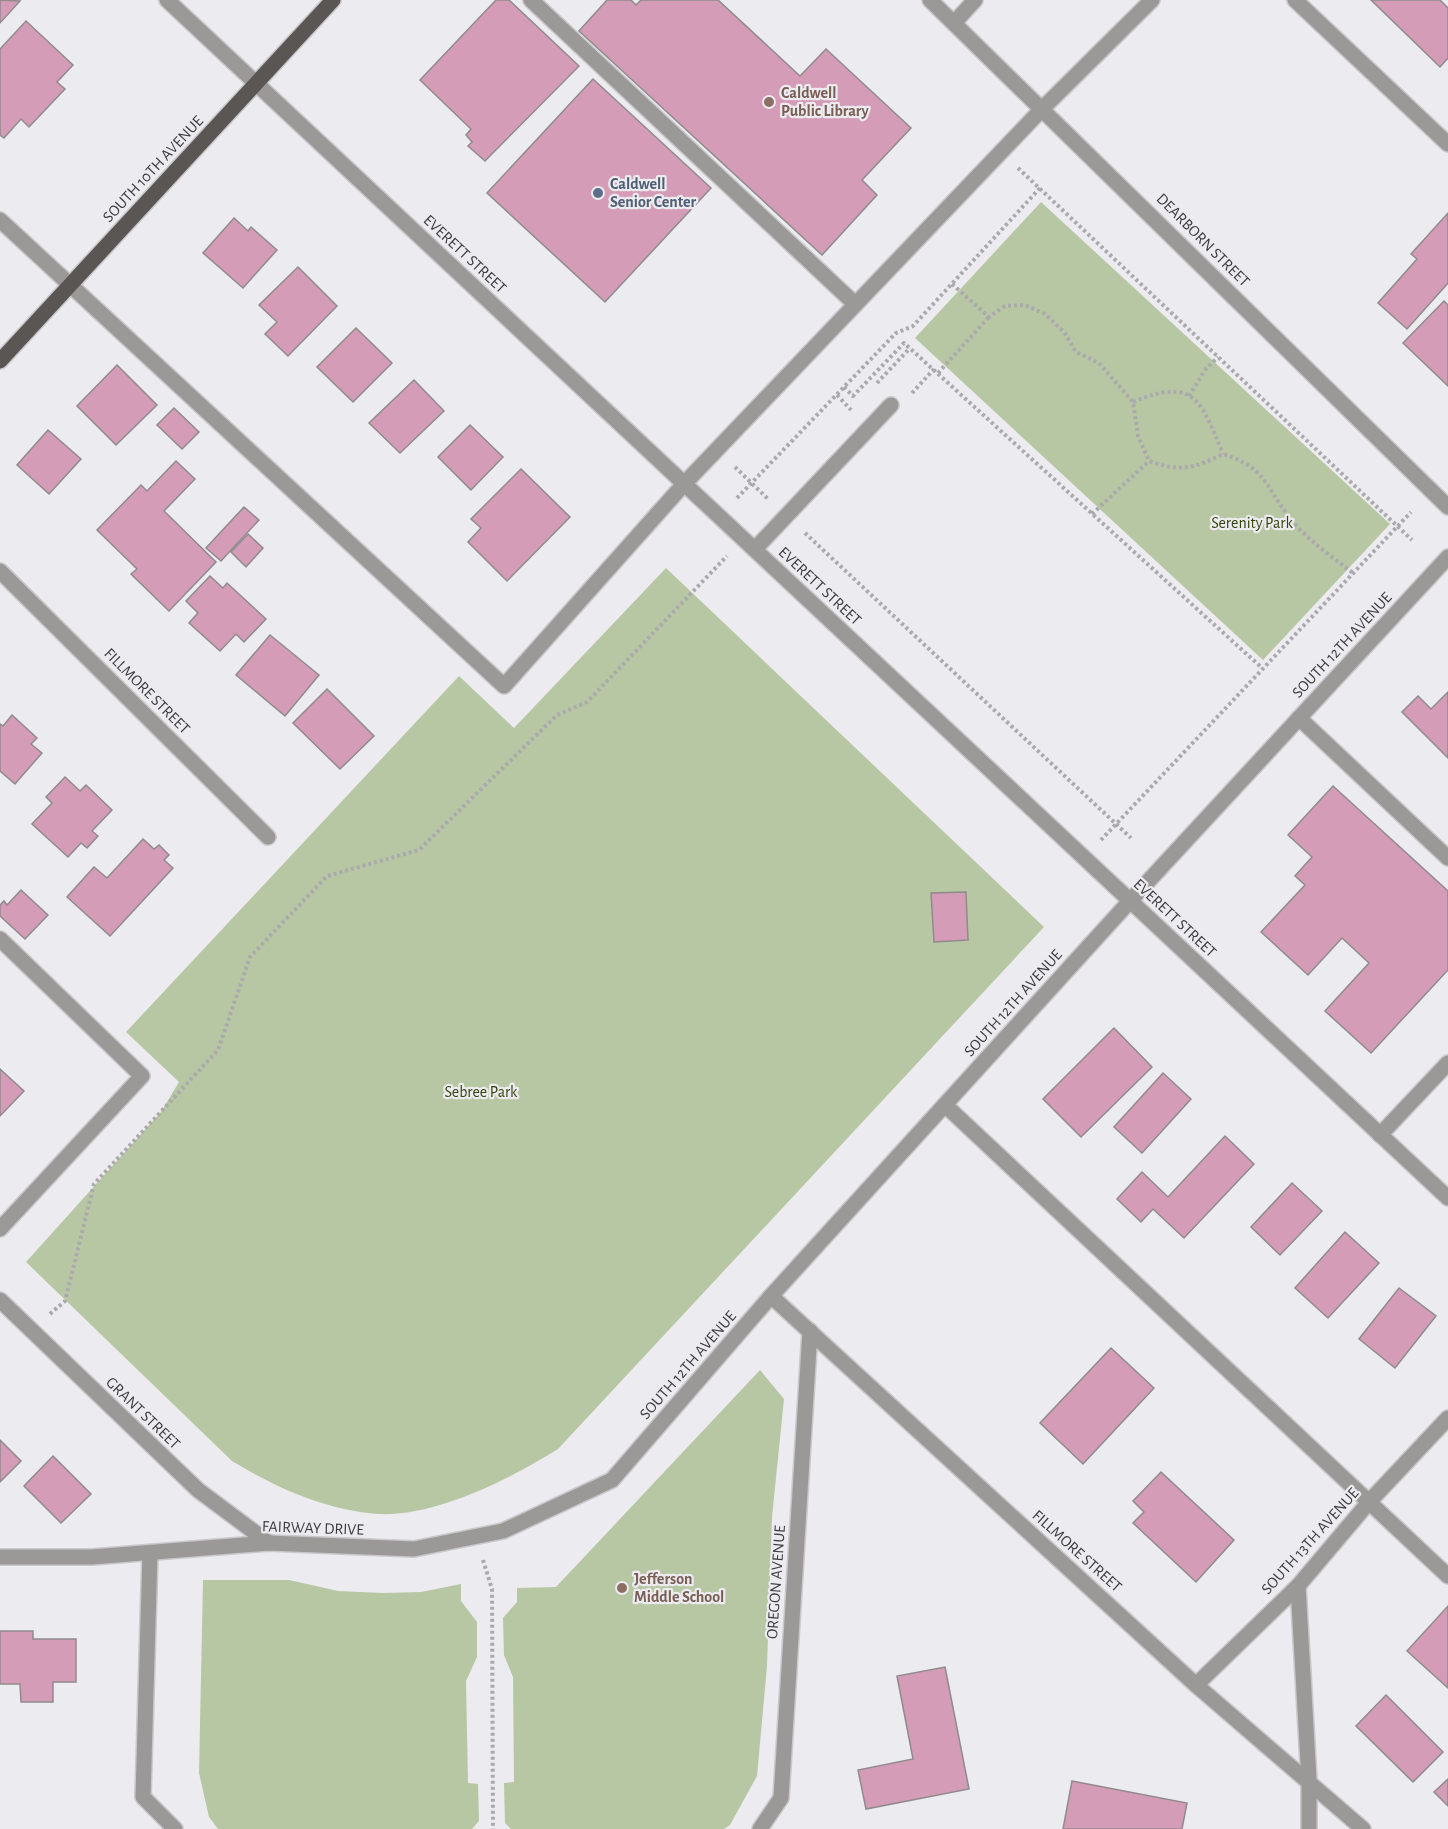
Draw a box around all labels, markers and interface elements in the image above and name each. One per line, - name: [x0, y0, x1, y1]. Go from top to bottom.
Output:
- place label: Caldwell Public Library: [781, 85, 869, 120]
- marker: Caldwell Public Library: [762, 95, 776, 109]
- street label: SOUTH 10TH AVENUE: [100, 113, 206, 225]
- place label: Caldwell Senior Center: [610, 176, 697, 210]
- marker: Caldwell Senior Center: [591, 186, 605, 200]
- street label: DEARBORN STREET: [1153, 190, 1253, 290]
- street label: EVERETT STREET: [421, 212, 510, 296]
- park label: Serenity Park: [1211, 515, 1293, 532]
- street label: EVERETT STREET: [776, 544, 865, 628]
- street label: SOUTH 12TH AVENUE: [1289, 589, 1395, 701]
- street label: FILLMORE STREET: [101, 645, 193, 737]
- street label: EVERETT STREET: [1131, 876, 1220, 960]
- street label: SOUTH 12TH AVENUE: [961, 946, 1065, 1060]
- park label: Sebree Park: [445, 1084, 518, 1100]
- street label: SOUTH 12TH AVENUE: [637, 1308, 739, 1422]
- street label: GRANT STREET: [103, 1374, 183, 1452]
- street label: SOUTH 13TH AVENUE: [1258, 1485, 1362, 1597]
- street label: FILLMORE STREET: [1029, 1507, 1125, 1595]
- street label: FAIRWAY DRIVE: [262, 1518, 365, 1538]
- street label: OREGON AVENUE: [764, 1524, 788, 1639]
- place label: Jefferson Middle School: [634, 1571, 724, 1605]
- marker: Jefferson Middle School: [615, 1581, 629, 1595]

